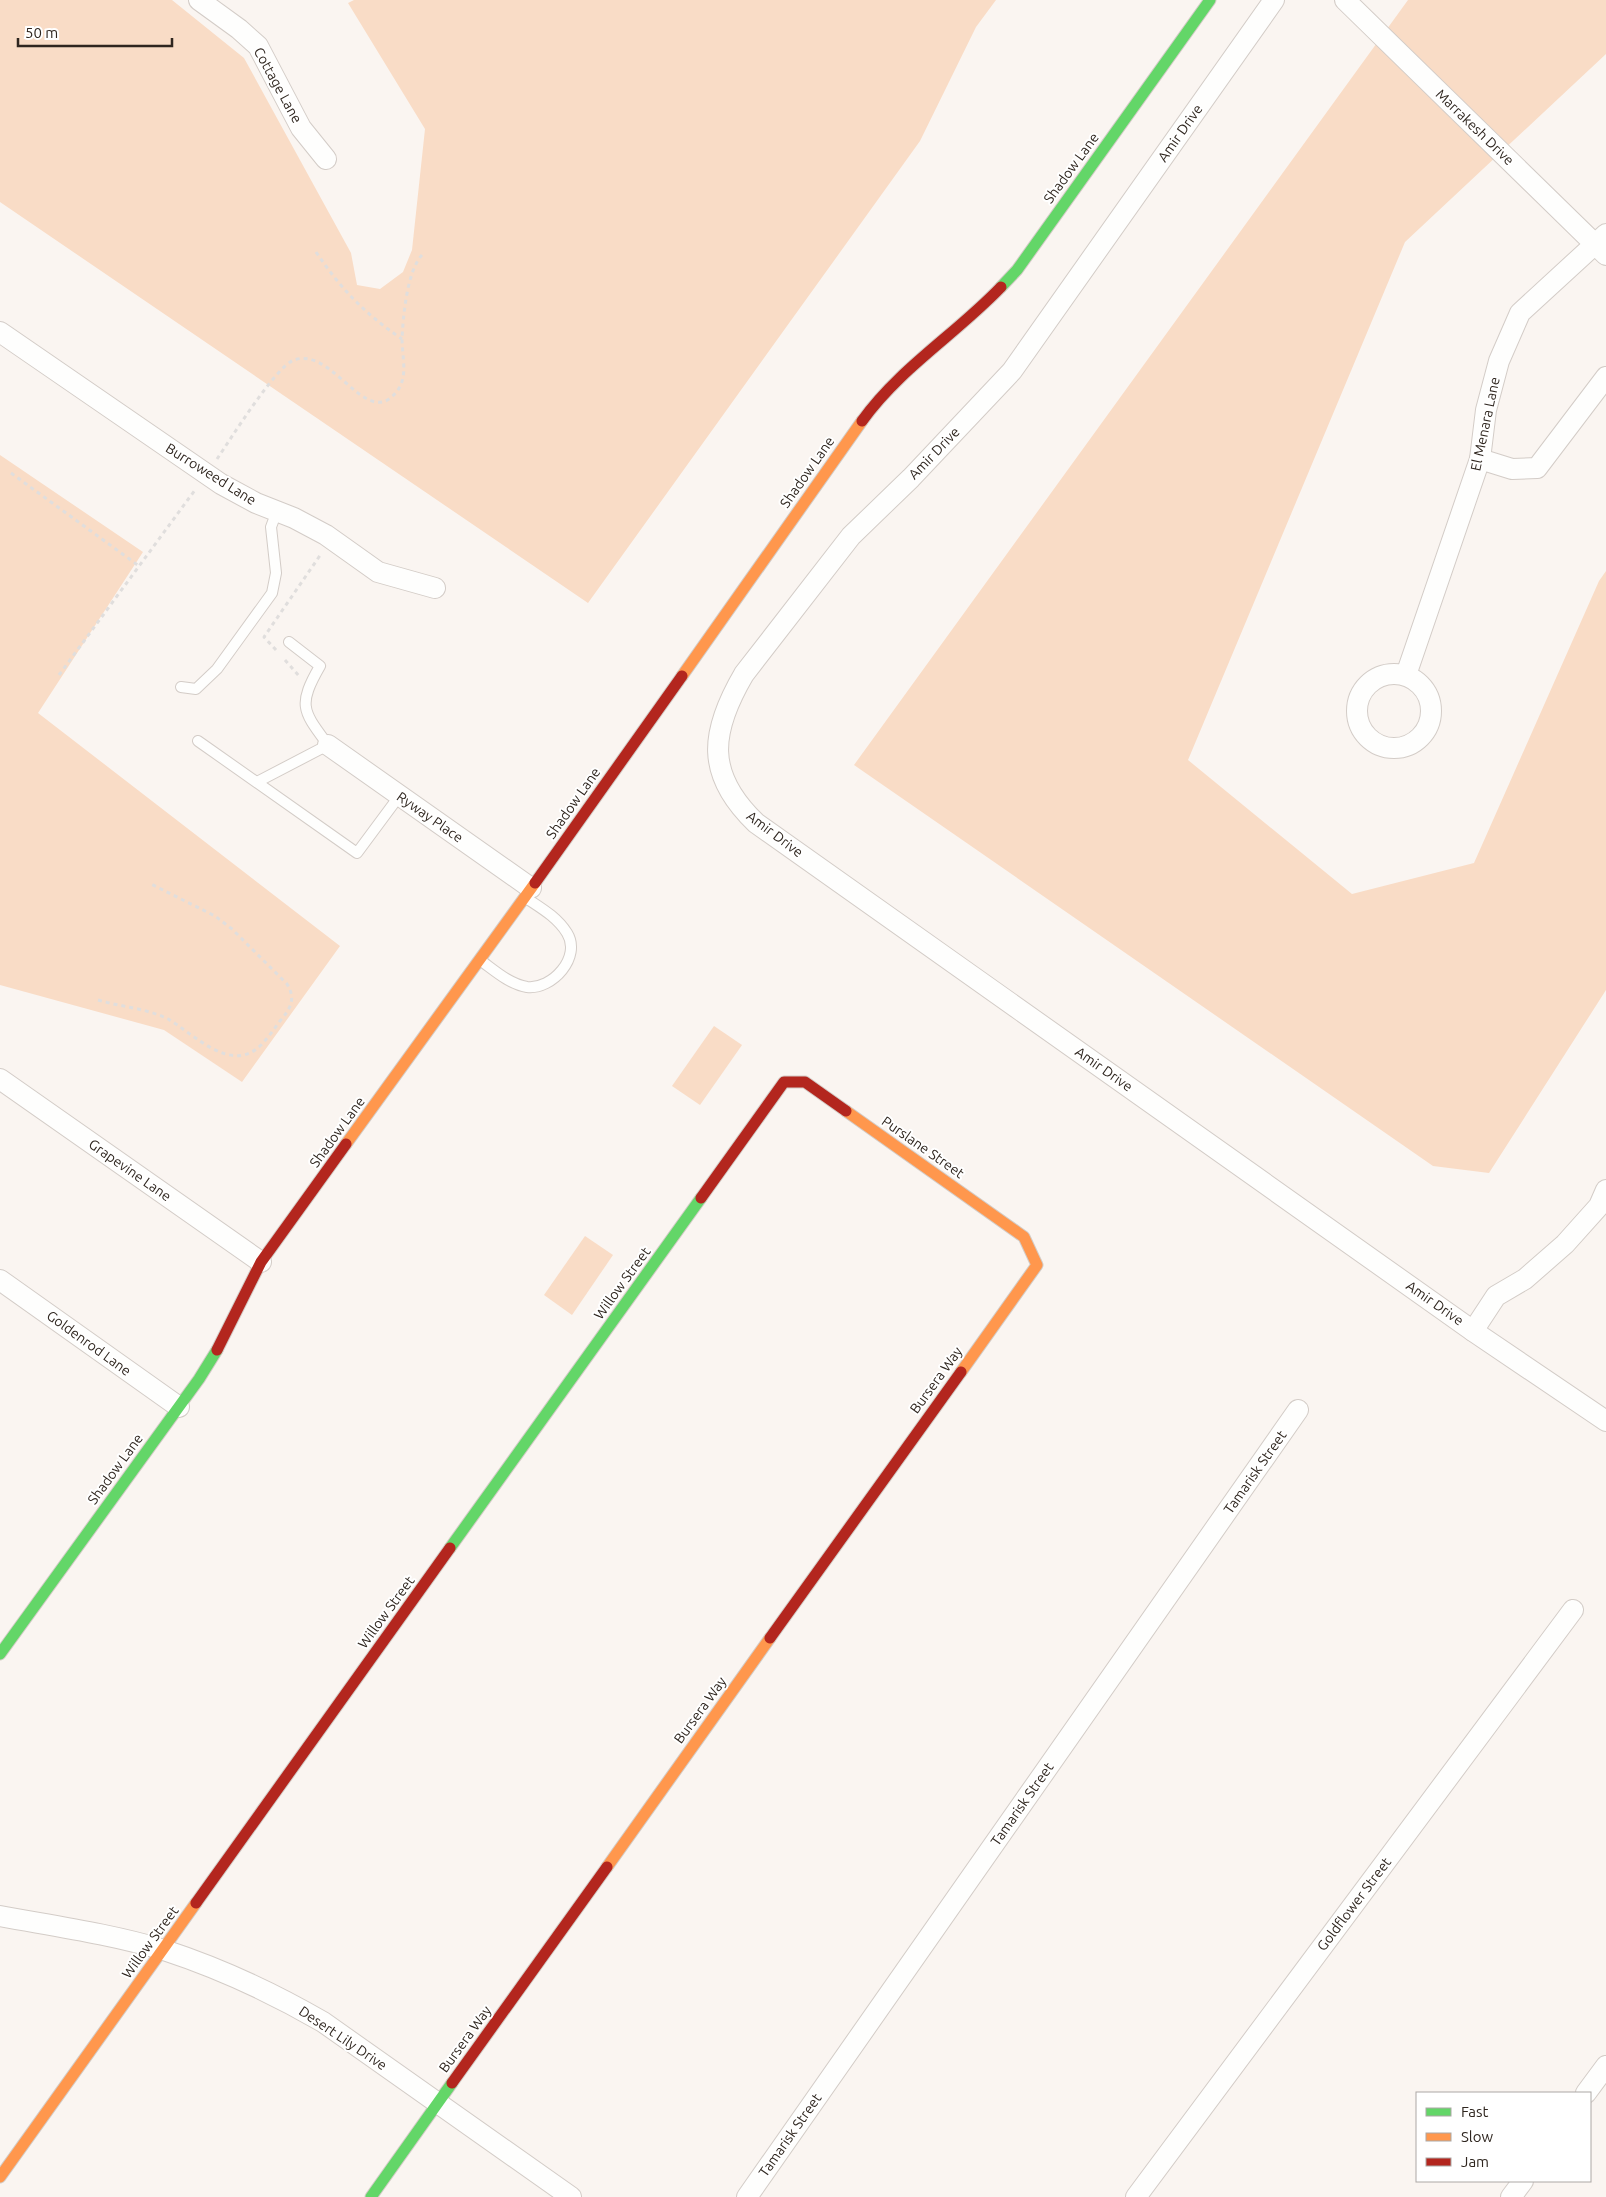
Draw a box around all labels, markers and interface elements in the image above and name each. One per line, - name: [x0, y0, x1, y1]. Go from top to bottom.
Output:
- scale bar: [18, 15, 171, 47]
- text: 50 m: [25, 24, 58, 41]
- street label: Cottage Lane: [251, 44, 305, 126]
- street label: Marrakesh Drive: [1433, 86, 1517, 168]
- street label: Amir Drive: [1154, 101, 1206, 165]
- street label: Shadow Lane: [1040, 130, 1102, 206]
- street label: El Menara Lane: [1467, 376, 1503, 472]
- street label: Amir Drive: [905, 424, 963, 482]
- street label: Shadow Lane: [777, 433, 837, 511]
- street label: Burroweed Lane: [163, 440, 259, 508]
- street label: Shadow Lane: [543, 764, 603, 842]
- street label: Ryway Place: [394, 788, 466, 846]
- street label: Amir Drive: [744, 808, 806, 860]
- street label: Amir Drive: [1072, 1043, 1136, 1095]
- street label: Shadow Lane: [306, 1094, 368, 1170]
- street label: Purslane Street: [879, 1113, 968, 1182]
- street label: Grapevine Lane: [86, 1136, 174, 1204]
- street label: Willow Street: [590, 1243, 654, 1322]
- street label: Amir Drive: [1403, 1277, 1467, 1329]
- street label: Goldenrod Lane: [44, 1307, 134, 1379]
- street label: Bursera Way: [907, 1343, 966, 1416]
- street label: Tamarisk Street: [1220, 1427, 1290, 1517]
- street label: Shadow Lane: [84, 1431, 146, 1507]
- street label: Willow Street: [354, 1572, 418, 1651]
- street label: Bursera Way: [671, 1673, 730, 1746]
- street label: Tamarisk Street: [987, 1759, 1057, 1849]
- street label: Goldflower Street: [1314, 1854, 1395, 1954]
- street label: Willow Street: [118, 1902, 182, 1981]
- street label: Bursera Way: [436, 2002, 495, 2075]
- street label: Desert Lily Drive: [296, 2003, 390, 2073]
- street label: Tamarisk Street: [755, 2090, 825, 2180]
- legend: [1416, 2092, 1591, 2182]
- text: Fast: [1461, 2103, 1489, 2120]
- text: Slow: [1461, 2128, 1494, 2145]
- text: Jam: [1461, 2153, 1489, 2170]

